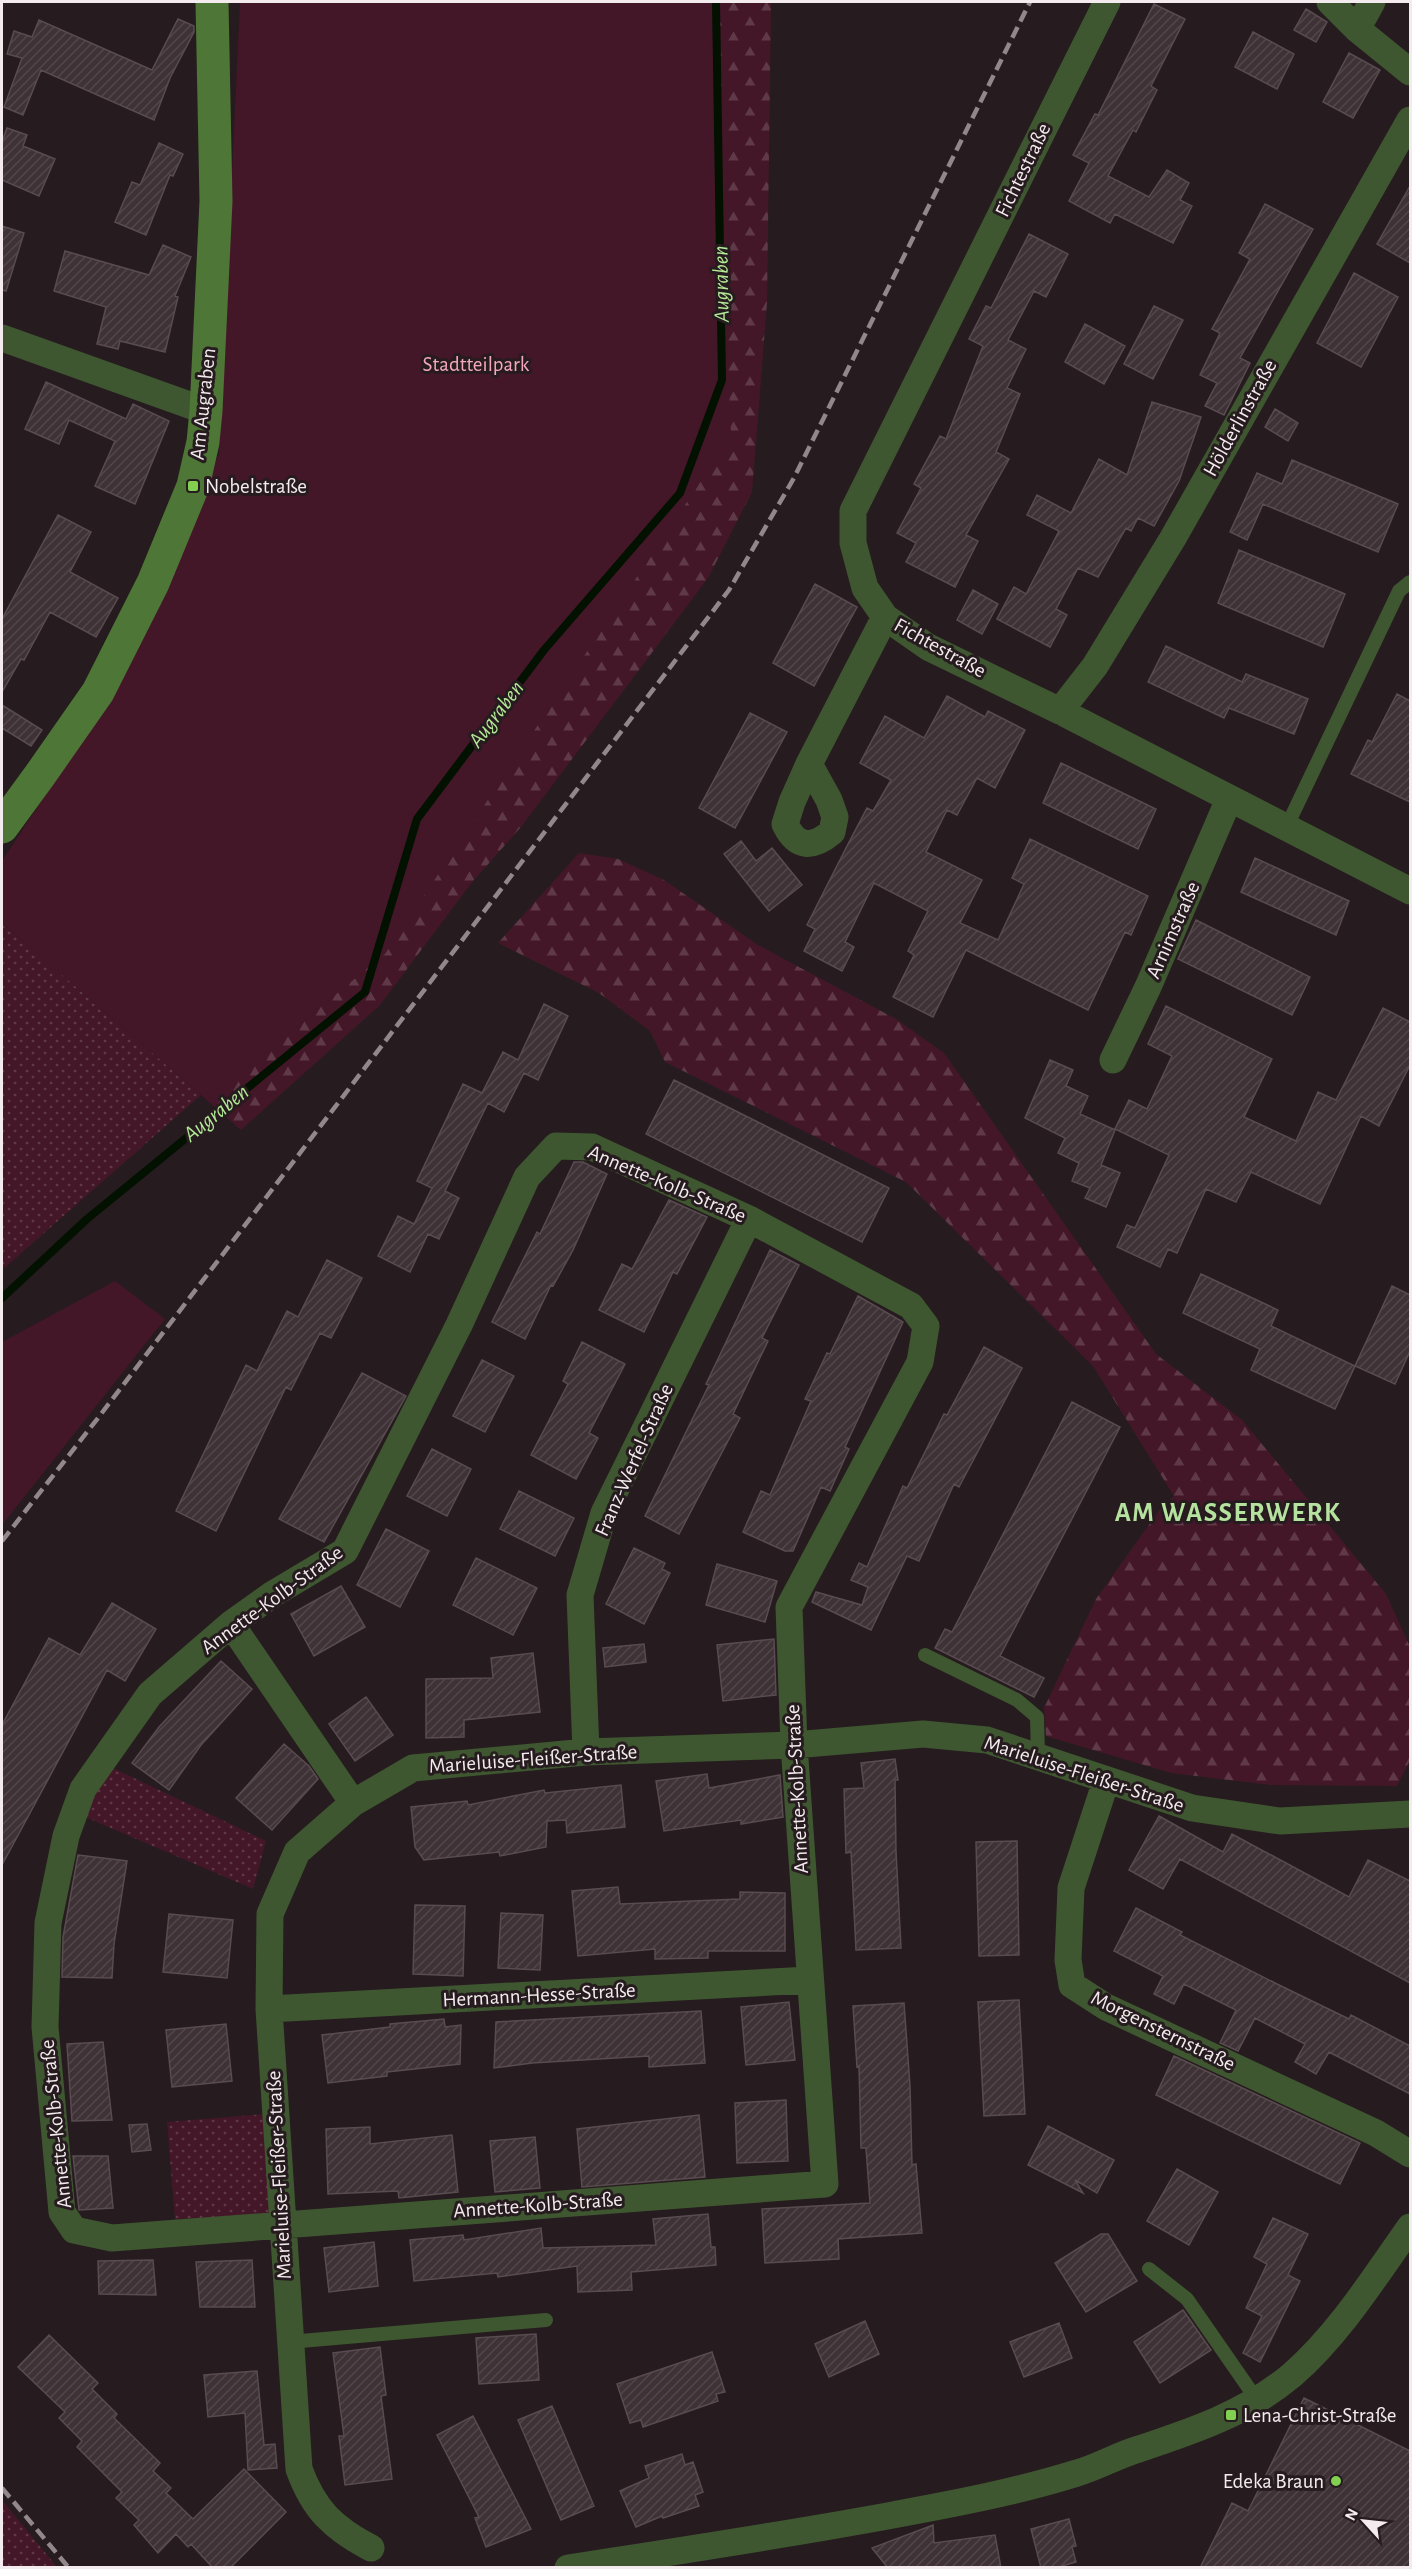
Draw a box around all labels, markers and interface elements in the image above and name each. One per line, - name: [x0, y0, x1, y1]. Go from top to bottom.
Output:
- street label: Fichtestraße: [991, 120, 1055, 220]
- water label: Augraben: [709, 245, 733, 324]
- street label: Am Augraben: [187, 347, 219, 461]
- park label: Stadtteilpark: [423, 354, 530, 375]
- street label: Hölderlinstraße: [1199, 356, 1281, 480]
- place label: Nobelstraße: [205, 476, 307, 497]
- marker: Nobelstraße: [186, 479, 200, 493]
- street label: Fichtestraße: [891, 614, 989, 682]
- water label: Augraben: [464, 677, 528, 752]
- street label: Arnimstraße: [1142, 878, 1204, 982]
- water label: Augraben: [178, 1080, 253, 1146]
- street label: Annette-Kolb-Straße: [585, 1141, 749, 1227]
- street label: Franz-Werfel-Straße: [591, 1381, 677, 1539]
- district label: AM WASSERWERK: [1115, 1499, 1341, 1526]
- street label: Annette-Kolb-Straße: [197, 1542, 347, 1658]
- street label: Annette-Kolb-Straße: [782, 1704, 812, 1874]
- street label: Marieluise-Fleißer-Straße: [981, 1732, 1187, 1816]
- street label: Marieluise-Fleißer-Straße: [428, 1741, 638, 1777]
- street label: Hermann-Hesse-Straße: [442, 1979, 636, 2011]
- street label: Morgensternstraße: [1088, 1987, 1238, 2075]
- street label: Annette-Kolb-Straße: [37, 2039, 75, 2209]
- street label: Marieluise-Fleißer-Straße: [263, 2070, 295, 2280]
- street label: Annette-Kolb-Straße: [453, 2189, 623, 2221]
- place label: Lena-Christ-Straße: [1243, 2405, 1396, 2426]
- marker: Lena-Christ-Straße: [1224, 2408, 1238, 2422]
- place label: Edeka Braun: [1223, 2471, 1324, 2492]
- marker: Edeka Braun: [1329, 2474, 1343, 2488]
- north arrow: [1334, 2491, 1394, 2551]
- text: N: [1342, 2506, 1361, 2523]

